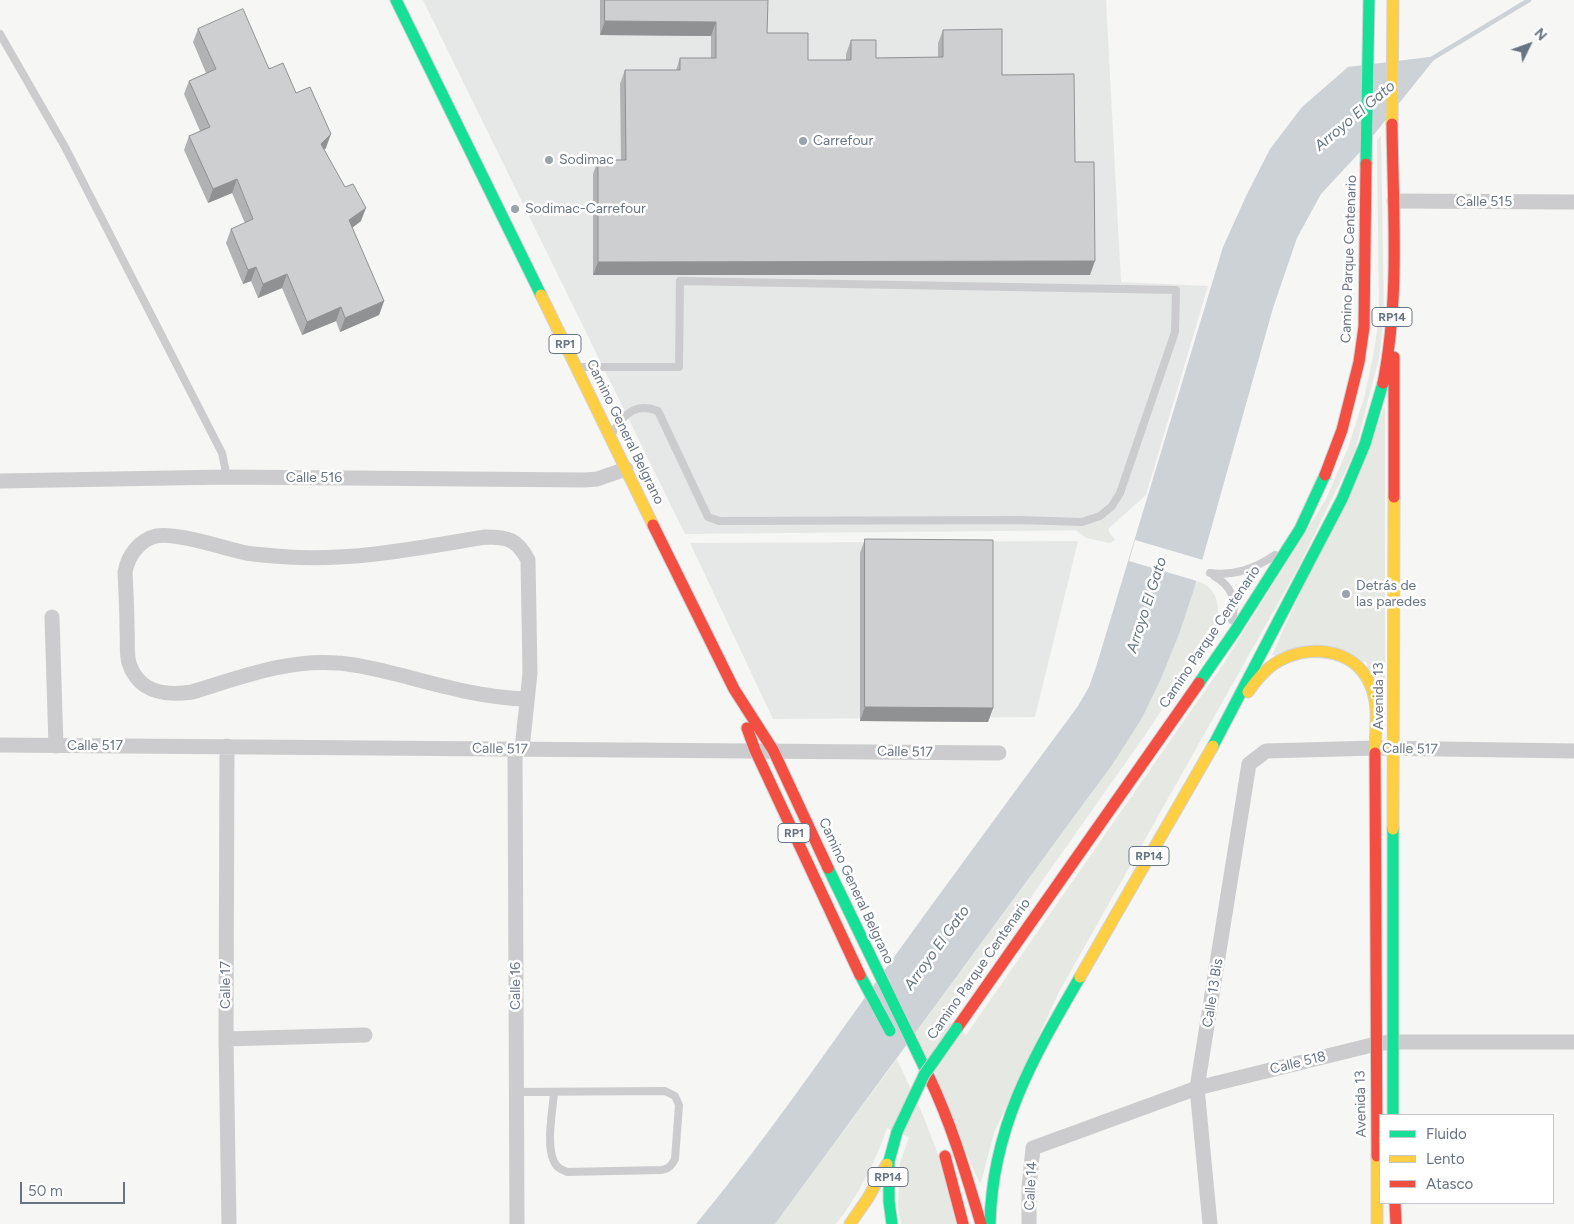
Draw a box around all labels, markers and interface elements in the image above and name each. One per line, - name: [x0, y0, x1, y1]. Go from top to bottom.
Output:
- north arrow: [1504, 20, 1554, 70]
- text: N: [1531, 25, 1550, 44]
- water label: Arroyo El Gato: [1311, 77, 1399, 155]
- place label: Carrefour: [813, 133, 873, 149]
- marker: Carrefour: [797, 135, 809, 147]
- place label: Sodimac: [559, 152, 614, 168]
- marker: Sodimac: [543, 154, 555, 166]
- street label: Camino Parque Centenario: [1338, 175, 1360, 343]
- street label: Calle 515: [1456, 194, 1512, 210]
- place label: Sodimac-Carrefour: [525, 201, 646, 217]
- marker: Sodimac-Carrefour: [509, 203, 521, 215]
- road number: RP14: [1372, 308, 1412, 326]
- road number: RP1: [549, 334, 581, 354]
- street label: Camino General Belgrano: [583, 357, 667, 507]
- street label: Calle 516: [286, 470, 342, 486]
- water label: Arroyo El Gato: [1123, 555, 1171, 655]
- street label: Camino Parque Centenario: [1156, 563, 1264, 711]
- place label: Detrás de las paredes: [1356, 578, 1426, 610]
- marker: Detrás de las paredes: [1340, 588, 1352, 600]
- street label: Avenida 13: [1371, 662, 1387, 730]
- street label: Calle 517: [67, 738, 123, 754]
- street label: Calle 517: [472, 740, 528, 758]
- street label: Calle 517: [1382, 740, 1438, 758]
- street label: Calle 517: [877, 743, 933, 761]
- street label: Camino General Belgrano: [815, 815, 897, 967]
- road number: RP1: [778, 824, 810, 842]
- road number: RP14: [1129, 846, 1169, 866]
- street label: Camino Parque Centenario: [924, 895, 1034, 1043]
- water label: Arroyo El Gato: [900, 902, 974, 994]
- street label: Calle 13 Bis: [1199, 957, 1227, 1029]
- street label: Calle 17: [218, 961, 234, 1009]
- street label: Calle 16: [508, 962, 524, 1010]
- street label: Calle 518: [1268, 1048, 1328, 1078]
- street label: Avenida 13: [1352, 1070, 1370, 1138]
- legend: [1379, 1114, 1554, 1204]
- text: Fluido: [1426, 1125, 1467, 1143]
- text: Lento: [1426, 1150, 1465, 1168]
- street label: Calle 14: [1021, 1161, 1041, 1211]
- road number: RP14: [868, 1168, 908, 1186]
- scale bar: [22, 1172, 128, 1204]
- text: Atasco: [1426, 1175, 1473, 1193]
- text: 50 m: [28, 1182, 63, 1200]

